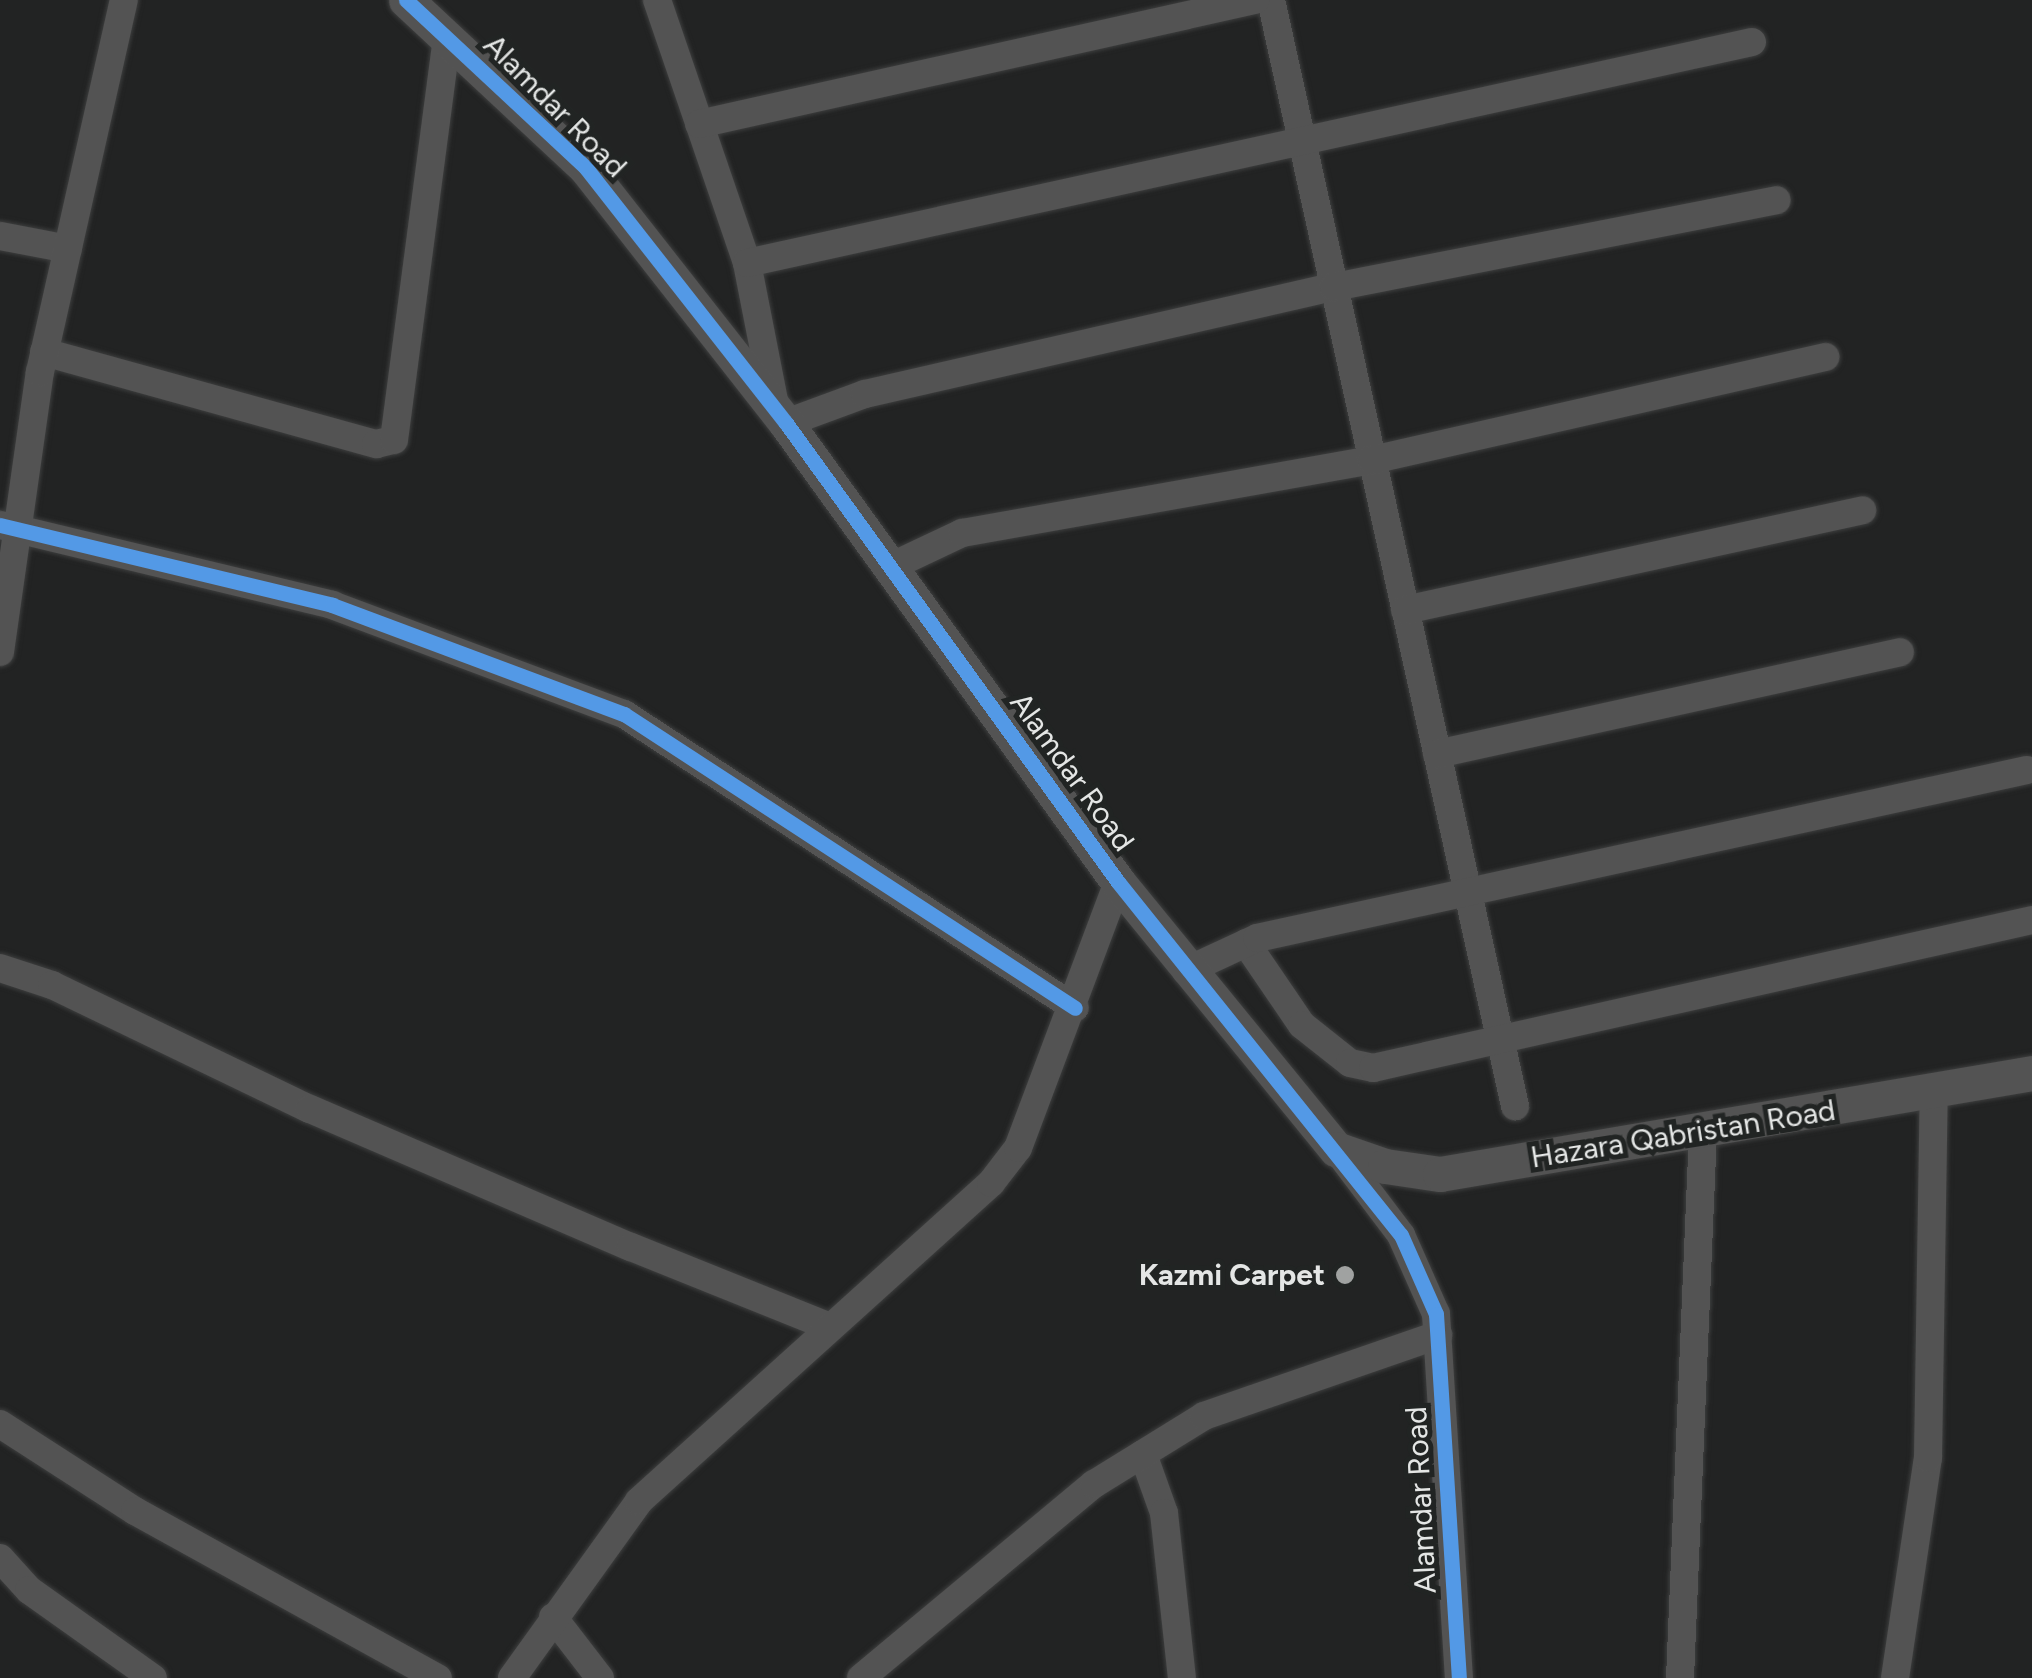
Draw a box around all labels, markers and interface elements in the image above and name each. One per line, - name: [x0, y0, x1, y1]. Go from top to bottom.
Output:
- street label: Alamdar Road: [476, 27, 634, 185]
- street label: Alamdar Road: [1002, 686, 1142, 858]
- street label: Hazara Qabristan Road: [1528, 1092, 1838, 1176]
- place label: Kazmi Carpet: [1139, 1257, 1325, 1293]
- marker: Kazmi Carpet: [1334, 1264, 1356, 1286]
- street label: Alamdar Road: [1398, 1406, 1444, 1594]

